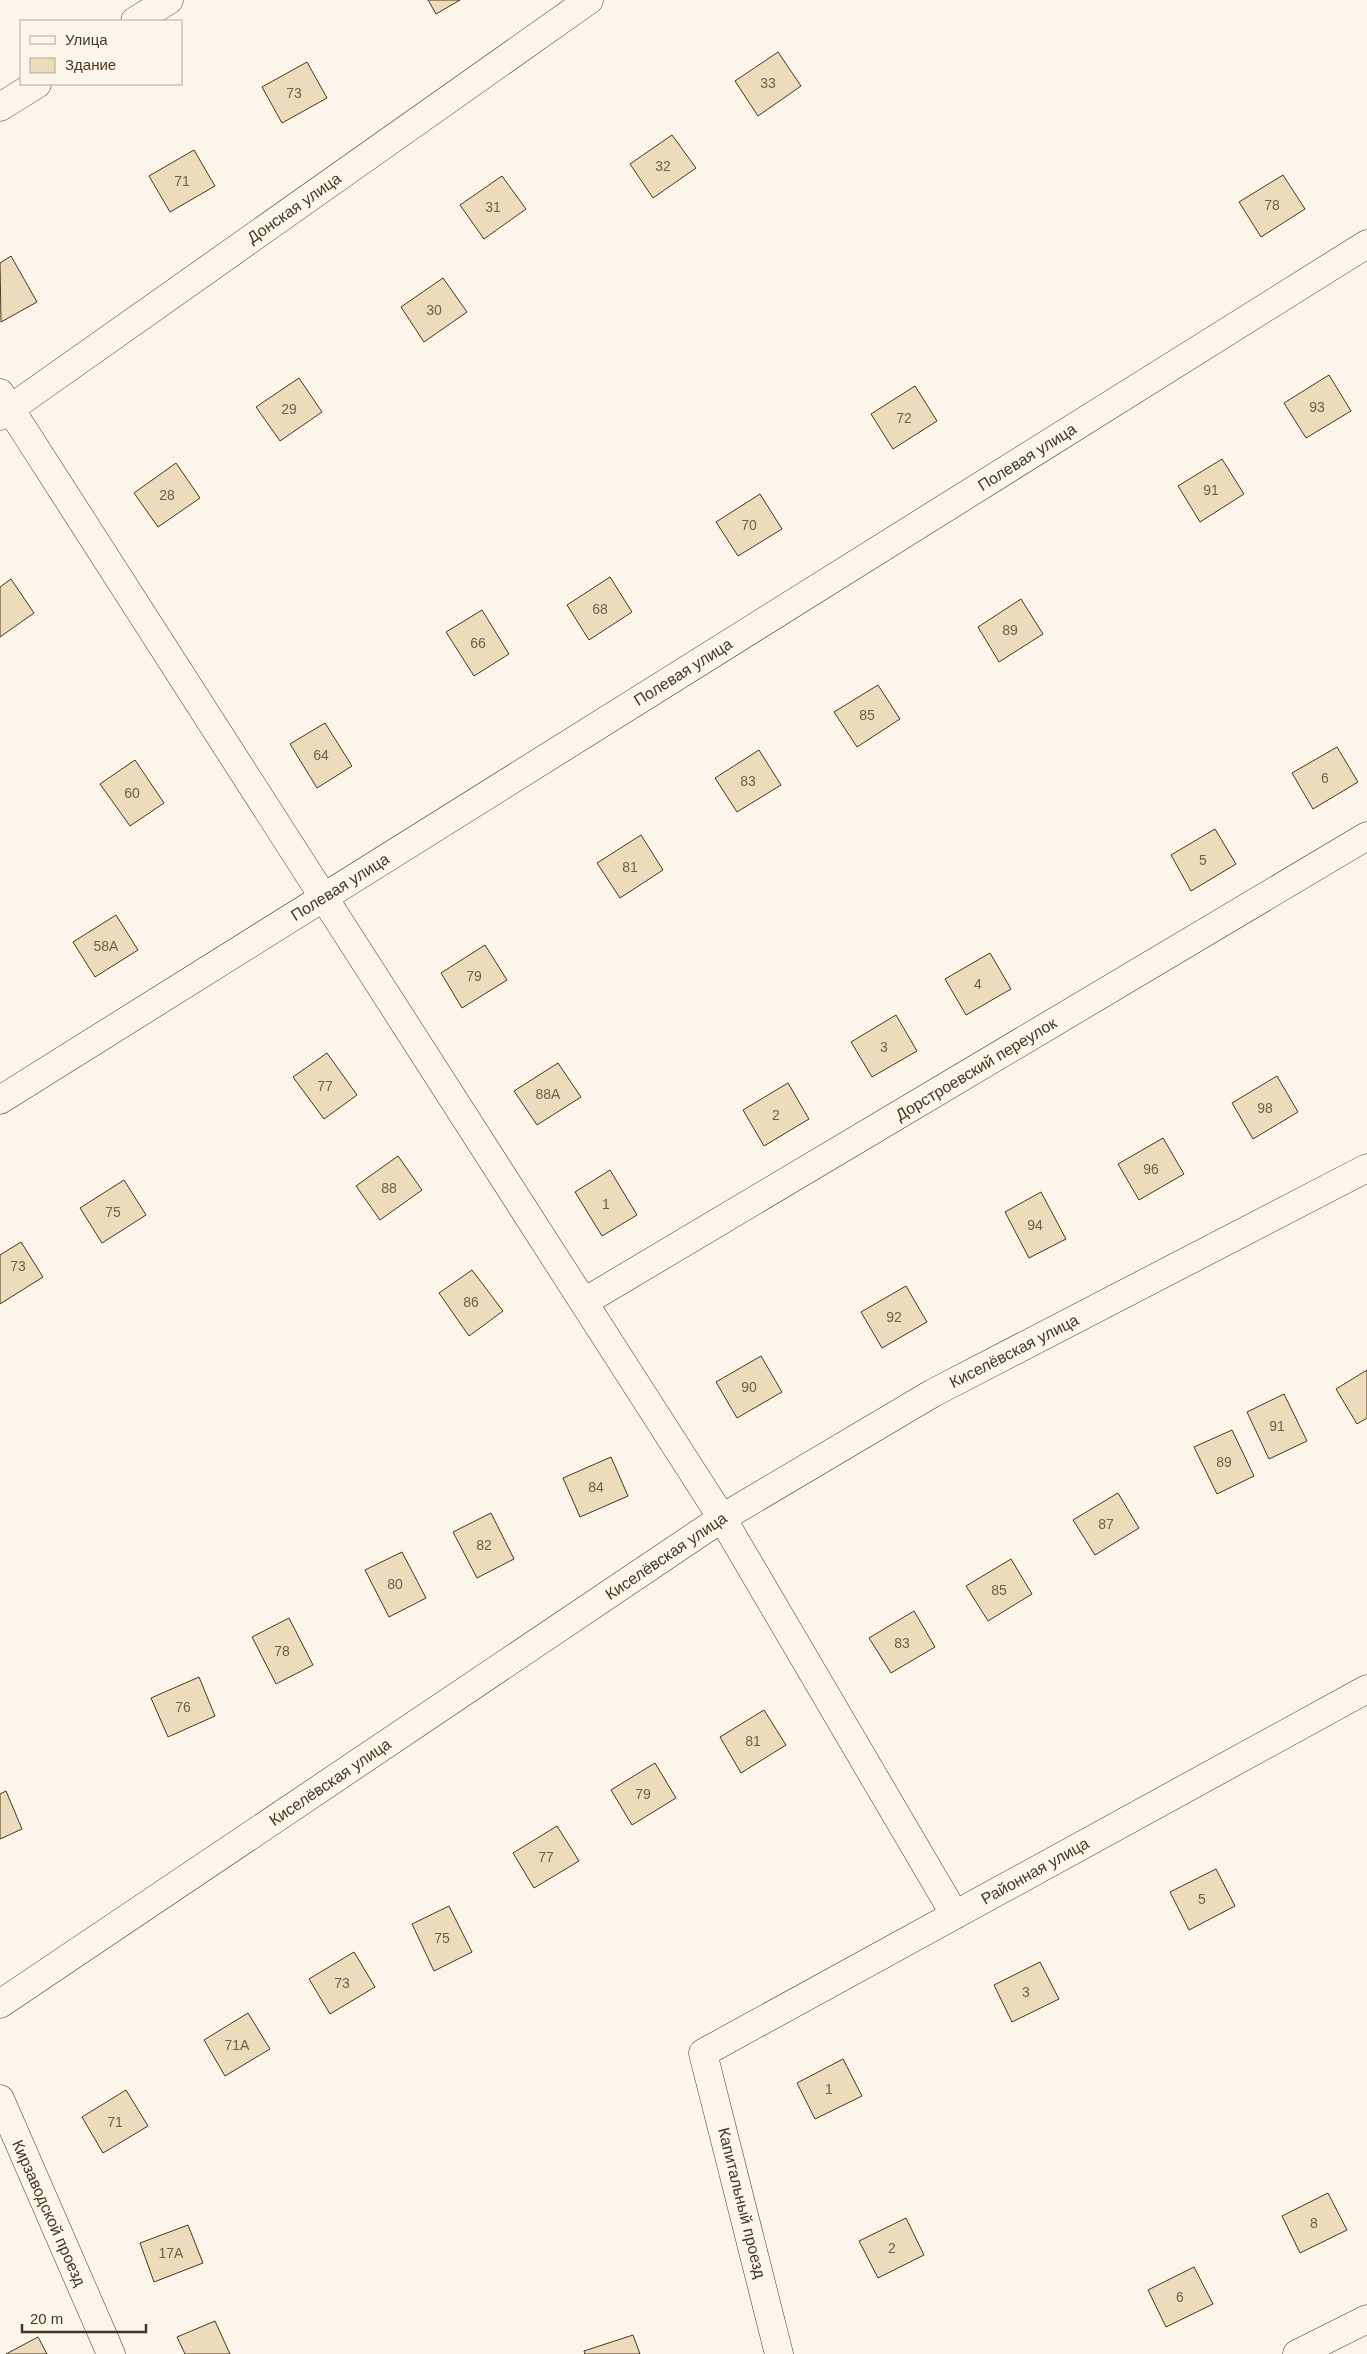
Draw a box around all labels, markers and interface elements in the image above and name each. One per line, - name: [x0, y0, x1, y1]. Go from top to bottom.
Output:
- legend: [20, 20, 182, 85]
- text: Улица: [65, 31, 108, 48]
- text: Здание: [65, 56, 116, 73]
- house number: 33: [760, 75, 776, 91]
- house number: 73: [286, 85, 302, 101]
- house number: 32: [655, 158, 671, 174]
- street label: Донская улица: [244, 169, 344, 247]
- house number: 71: [174, 173, 190, 189]
- house number: 78: [1264, 197, 1280, 213]
- house number: 31: [485, 199, 501, 215]
- house number: 30: [426, 302, 442, 318]
- house number: 93: [1309, 399, 1325, 415]
- house number: 29: [281, 401, 297, 417]
- house number: 72: [896, 410, 912, 426]
- street label: Полевая улица: [975, 420, 1079, 494]
- house number: 91: [1203, 482, 1219, 498]
- house number: 28: [159, 487, 175, 503]
- house number: 70: [741, 517, 757, 533]
- house number: 68: [592, 601, 608, 617]
- house number: 89: [1002, 622, 1018, 638]
- house number: 66: [470, 635, 486, 651]
- street label: Полевая улица: [631, 635, 735, 709]
- house number: 85: [859, 707, 875, 723]
- house number: 64: [313, 747, 329, 763]
- house number: 6: [1321, 770, 1329, 786]
- house number: 83: [740, 773, 756, 789]
- house number: 60: [124, 785, 140, 801]
- street label: Полевая улица: [288, 850, 392, 924]
- house number: 5: [1199, 852, 1207, 868]
- house number: 81: [622, 859, 638, 875]
- house number: 58А: [94, 938, 119, 954]
- house number: 79: [466, 968, 482, 984]
- house number: 4: [974, 976, 982, 992]
- street label: Дорстроевский переулок: [892, 1014, 1060, 1124]
- house number: 3: [880, 1039, 888, 1055]
- house number: 77: [317, 1078, 333, 1094]
- house number: 88А: [536, 1086, 561, 1102]
- house number: 98: [1257, 1100, 1273, 1116]
- house number: 2: [772, 1107, 780, 1123]
- house number: 96: [1143, 1161, 1159, 1177]
- house number: 88: [381, 1180, 397, 1196]
- house number: 1: [602, 1196, 610, 1212]
- house number: 75: [105, 1204, 121, 1220]
- house number: 94: [1027, 1217, 1043, 1233]
- house number: 73: [10, 1258, 26, 1274]
- house number: 86: [463, 1294, 479, 1310]
- house number: 92: [886, 1309, 902, 1325]
- street label: Киселёвская улица: [947, 1311, 1081, 1391]
- house number: 90: [741, 1379, 757, 1395]
- house number: 91: [1269, 1418, 1285, 1434]
- house number: 89: [1216, 1454, 1232, 1470]
- house number: 84: [588, 1479, 604, 1495]
- street label: Киселёвская улица: [602, 1509, 730, 1603]
- house number: 87: [1098, 1516, 1114, 1532]
- house number: 82: [476, 1537, 492, 1553]
- house number: 80: [387, 1576, 403, 1592]
- house number: 85: [991, 1582, 1007, 1598]
- house number: 83: [894, 1635, 910, 1651]
- house number: 78: [274, 1643, 290, 1659]
- house number: 76: [175, 1699, 191, 1715]
- house number: 81: [745, 1733, 761, 1749]
- street label: Киселёвская улица: [266, 1735, 394, 1829]
- house number: 79: [635, 1786, 651, 1802]
- street label: Районная улица: [978, 1834, 1092, 1908]
- house number: 77: [538, 1849, 554, 1865]
- house number: 5: [1198, 1891, 1206, 1907]
- house number: 75: [434, 1930, 450, 1946]
- house number: 73: [334, 1975, 350, 1991]
- house number: 3: [1022, 1984, 1030, 2000]
- house number: 71А: [225, 2037, 250, 2053]
- house number: 1: [825, 2081, 833, 2097]
- house number: 71: [107, 2114, 123, 2130]
- street label: Капитальный проезд: [715, 2126, 769, 2281]
- street label: Кирзаводской проезд: [9, 2137, 89, 2289]
- house number: 8: [1310, 2215, 1318, 2231]
- house number: 2: [888, 2240, 896, 2256]
- house number: 17А: [159, 2245, 184, 2261]
- house number: 6: [1176, 2289, 1184, 2305]
- scale bar: [22, 2302, 146, 2334]
- text: 20 m: [30, 2310, 63, 2327]

